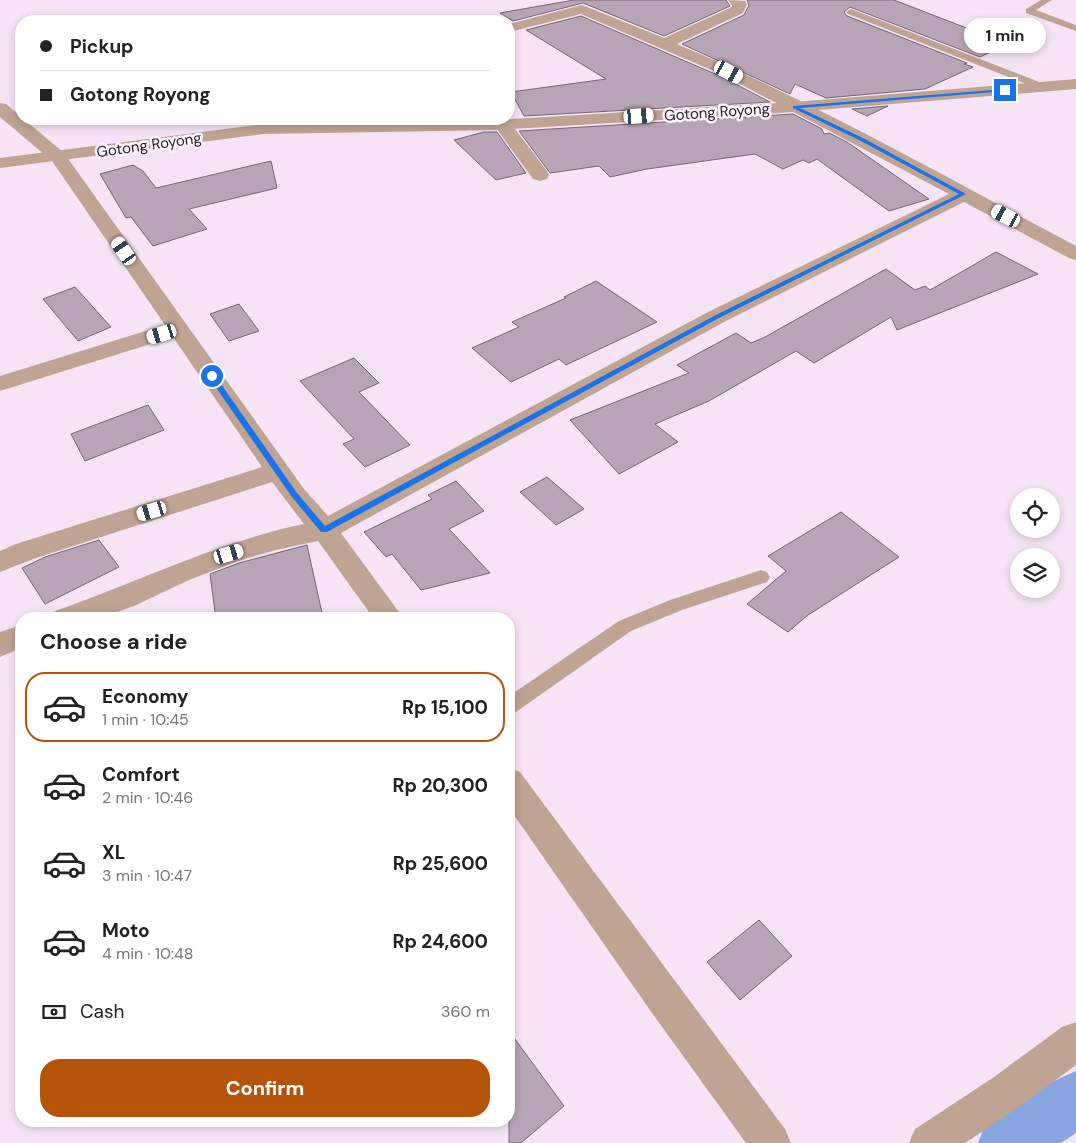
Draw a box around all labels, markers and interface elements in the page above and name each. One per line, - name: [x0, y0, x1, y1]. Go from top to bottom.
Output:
- callout: 1 min: [964, 18, 1046, 52]
- text: 1 min: [986, 25, 1024, 46]
- text: Pickup: [70, 34, 134, 59]
- car: [712, 58, 745, 86]
- route end: [994, 79, 1016, 101]
- text: Gotong Royong: [70, 82, 211, 107]
- street label: Gotong Royong: [664, 98, 770, 126]
- car: [623, 107, 654, 125]
- street label: Gotong Royong: [95, 128, 203, 162]
- car: [989, 202, 1022, 230]
- car: [109, 234, 138, 268]
- car: [145, 322, 178, 346]
- route start: [201, 365, 223, 387]
- map controls: [1010, 488, 1060, 598]
- button: locate: [1010, 488, 1060, 538]
- car: [135, 499, 168, 523]
- car: [212, 542, 245, 566]
- button: layers: [1010, 548, 1060, 598]
- text: Choose a ride: [40, 627, 188, 656]
- text: Economy: [102, 684, 189, 709]
- icon: car: [42, 685, 87, 730]
- text: Rp 15,100: [402, 695, 488, 720]
- text: 1 min · 10:45: [102, 709, 189, 730]
- text: Comfort: [102, 762, 180, 787]
- icon: car: [42, 763, 87, 808]
- text: Rp 20,300: [393, 773, 488, 798]
- text: 2 min · 10:46: [102, 787, 193, 808]
- text: XL: [102, 840, 125, 865]
- icon: car: [42, 841, 87, 886]
- text: Rp 25,600: [393, 851, 488, 876]
- text: 3 min · 10:47: [102, 865, 192, 886]
- text: Moto: [102, 918, 150, 943]
- icon: car: [42, 919, 87, 964]
- text: Rp 24,600: [392, 929, 488, 954]
- text: 4 min · 10:48: [102, 943, 194, 964]
- icon: cash: [40, 998, 68, 1026]
- text: Cash: [80, 999, 124, 1024]
- text: 360 m: [441, 1001, 490, 1022]
- button: Confirm: [40, 1059, 490, 1117]

